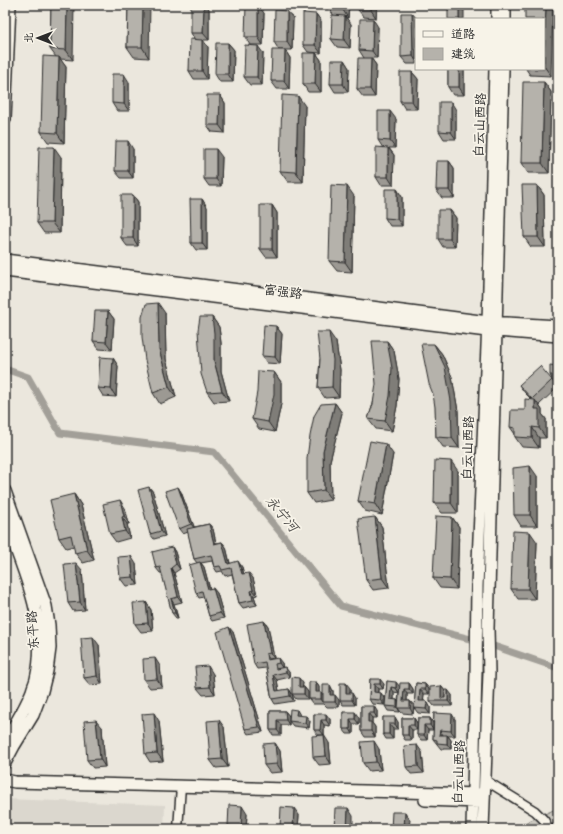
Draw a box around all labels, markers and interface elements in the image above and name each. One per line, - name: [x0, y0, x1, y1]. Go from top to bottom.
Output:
- north arrow: [18, 18, 58, 58]
- legend: [415, 18, 545, 70]
- text: 道路: [451, 27, 475, 42]
- text: 北: [22, 33, 35, 44]
- text: 建筑: [451, 47, 475, 62]
- street label: 白云山西路: [471, 92, 489, 158]
- street label: 富强路: [263, 282, 303, 302]
- street label: 白云山西路: [459, 415, 477, 481]
- water label: 永宁河: [262, 492, 303, 537]
- street label: 东平路: [24, 610, 42, 650]
- street label: 白云山西路: [450, 739, 468, 805]

